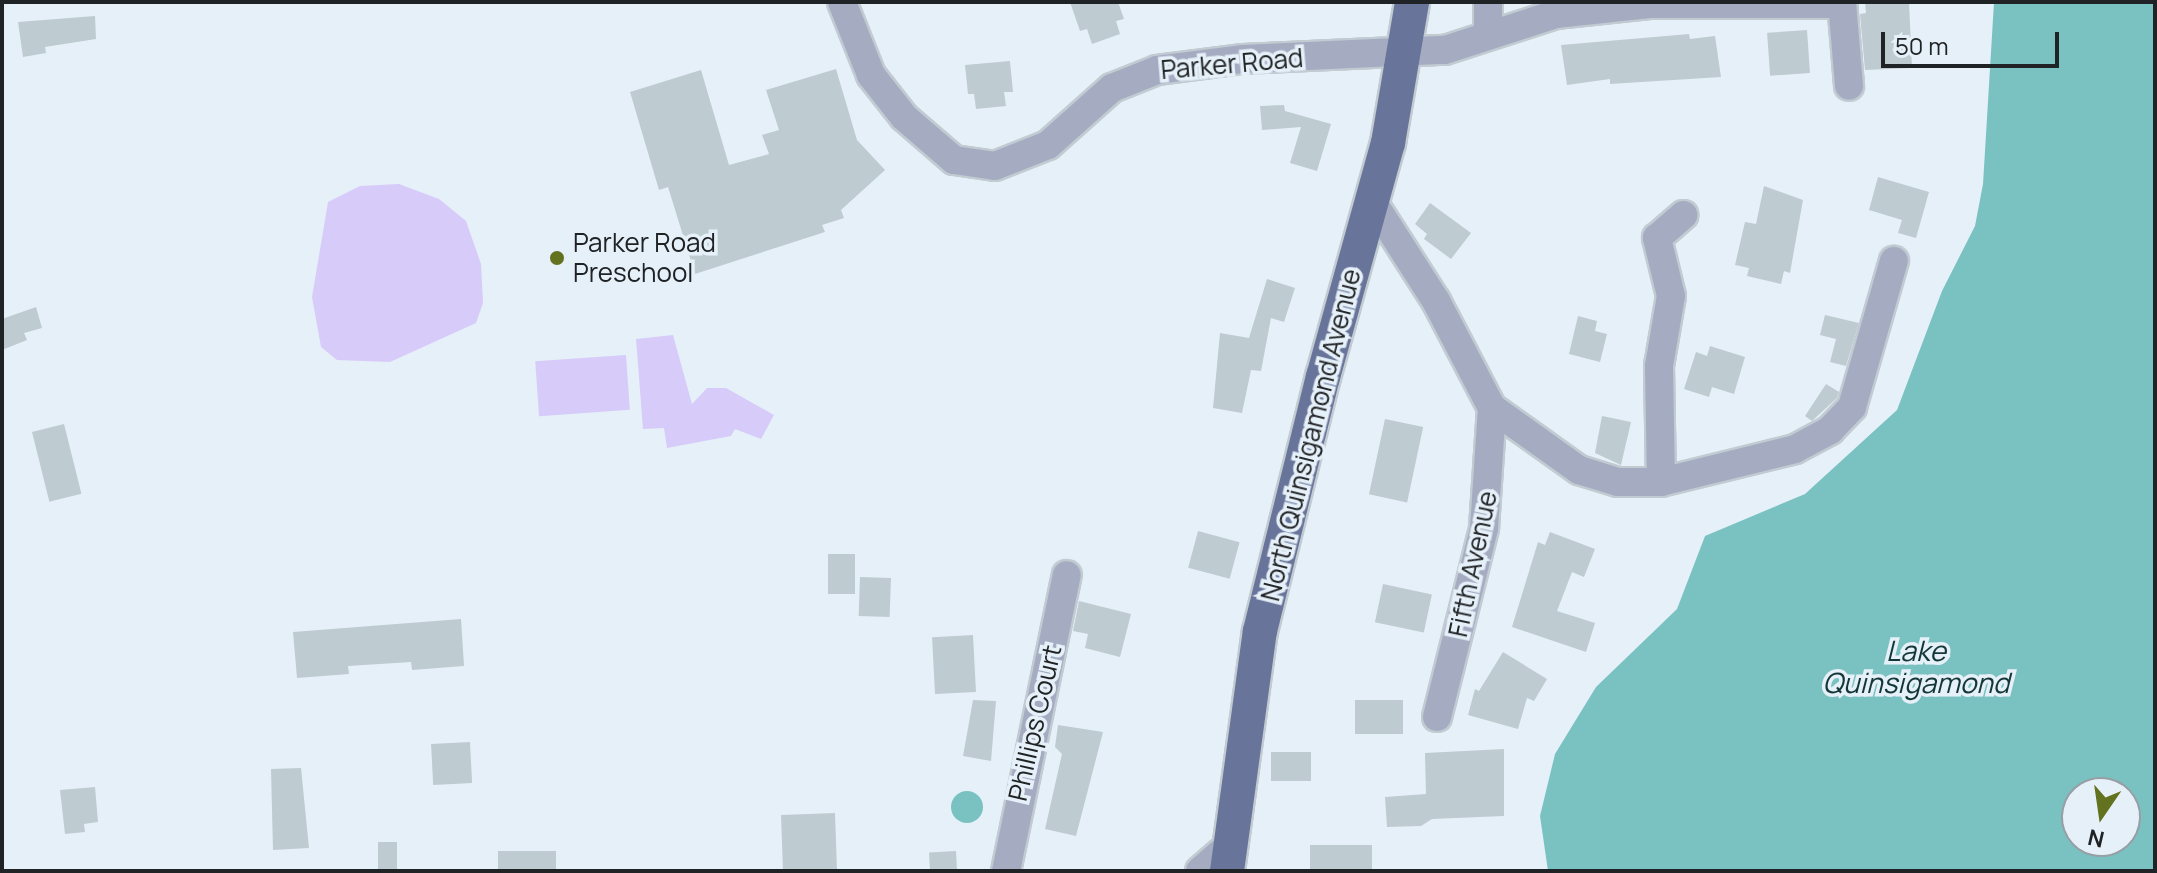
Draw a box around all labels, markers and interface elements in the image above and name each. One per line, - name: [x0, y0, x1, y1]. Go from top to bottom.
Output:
- scale bar: [1885, 16, 2063, 66]
- text: 50 m: [1895, 29, 1949, 62]
- street label: Parker Road: [1159, 42, 1305, 86]
- place label: Parker Road Preschool: [573, 227, 716, 288]
- marker: Parker Road Preschool: [548, 249, 566, 267]
- street label: North Quinsigamond Avenue: [1255, 266, 1367, 604]
- street label: Fifth Avenue: [1442, 488, 1504, 640]
- water label: Lake Quinsigamond: [1823, 633, 2009, 699]
- street label: Phillips Court: [1002, 642, 1068, 804]
- north arrow: [2061, 777, 2141, 857]
- text: N: [2085, 822, 2107, 855]

